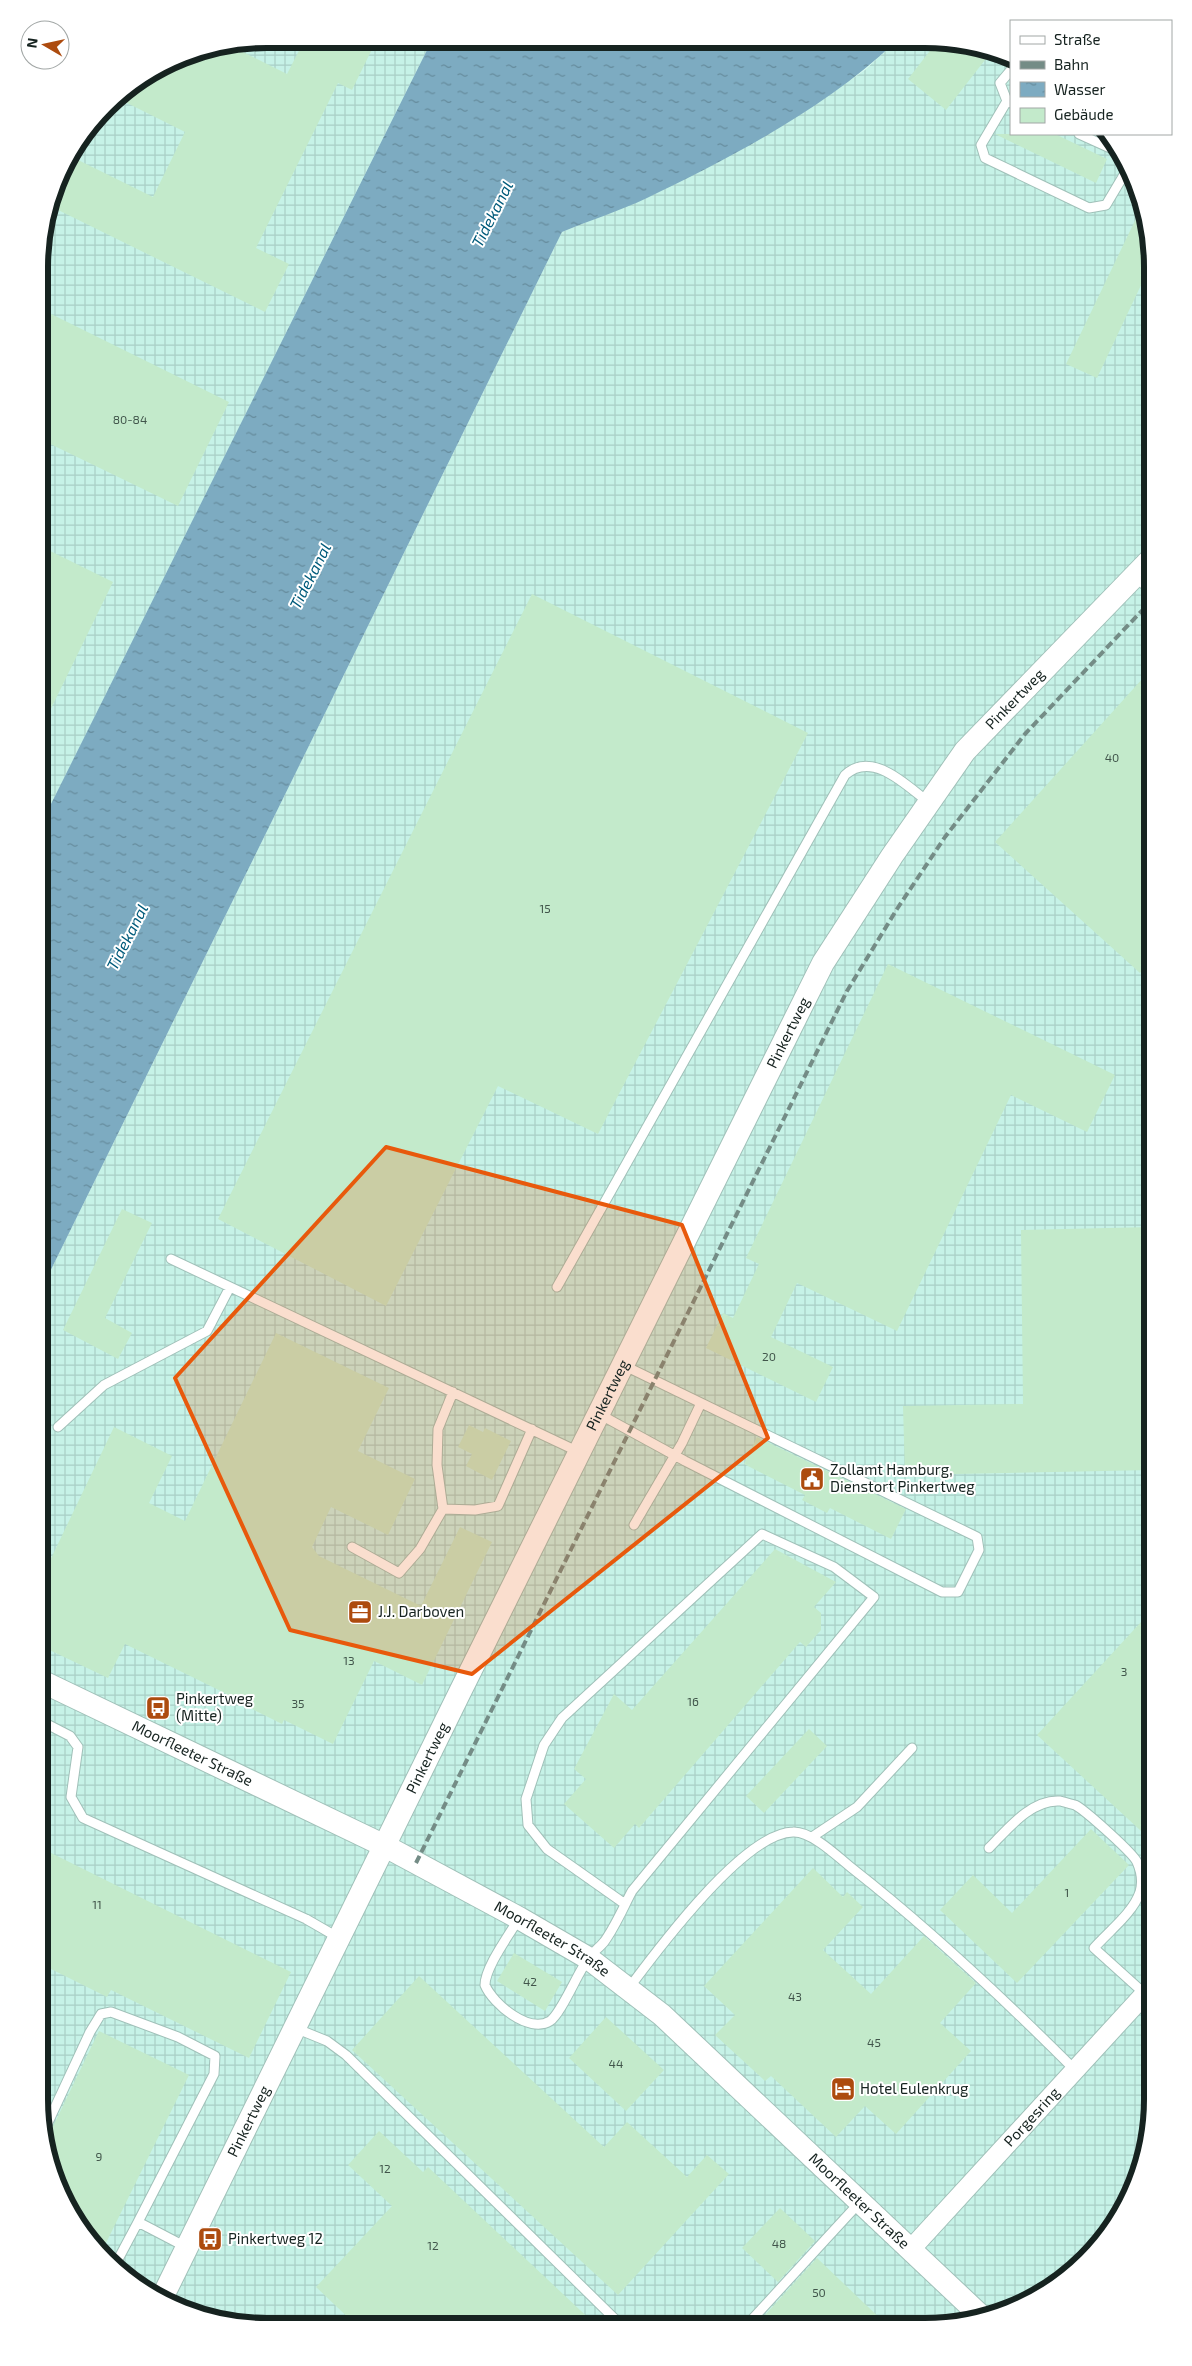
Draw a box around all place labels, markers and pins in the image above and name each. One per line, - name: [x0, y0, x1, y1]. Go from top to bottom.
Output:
- place label: Zollamt Hamburg, Dienstort Pinkertweg: [830, 1460, 975, 1495]
- public building icon: Zollamt Hamburg, Dienstort Pinkertweg: [799, 1466, 825, 1492]
- office icon: J.J. Darboven: [347, 1599, 373, 1625]
- place label: J.J. Darboven: [378, 1602, 464, 1620]
- place label: Pinkertweg (Mitte): [176, 1689, 254, 1724]
- bus stop icon: Pinkertweg (Mitte): [145, 1695, 171, 1721]
- hotel icon: Hotel Eulenkrug: [830, 2076, 856, 2102]
- place label: Hotel Eulenkrug: [860, 2079, 969, 2097]
- bus stop icon: Pinkertweg 12: [197, 2226, 223, 2252]
- place label: Pinkertweg 12: [228, 2229, 323, 2247]

